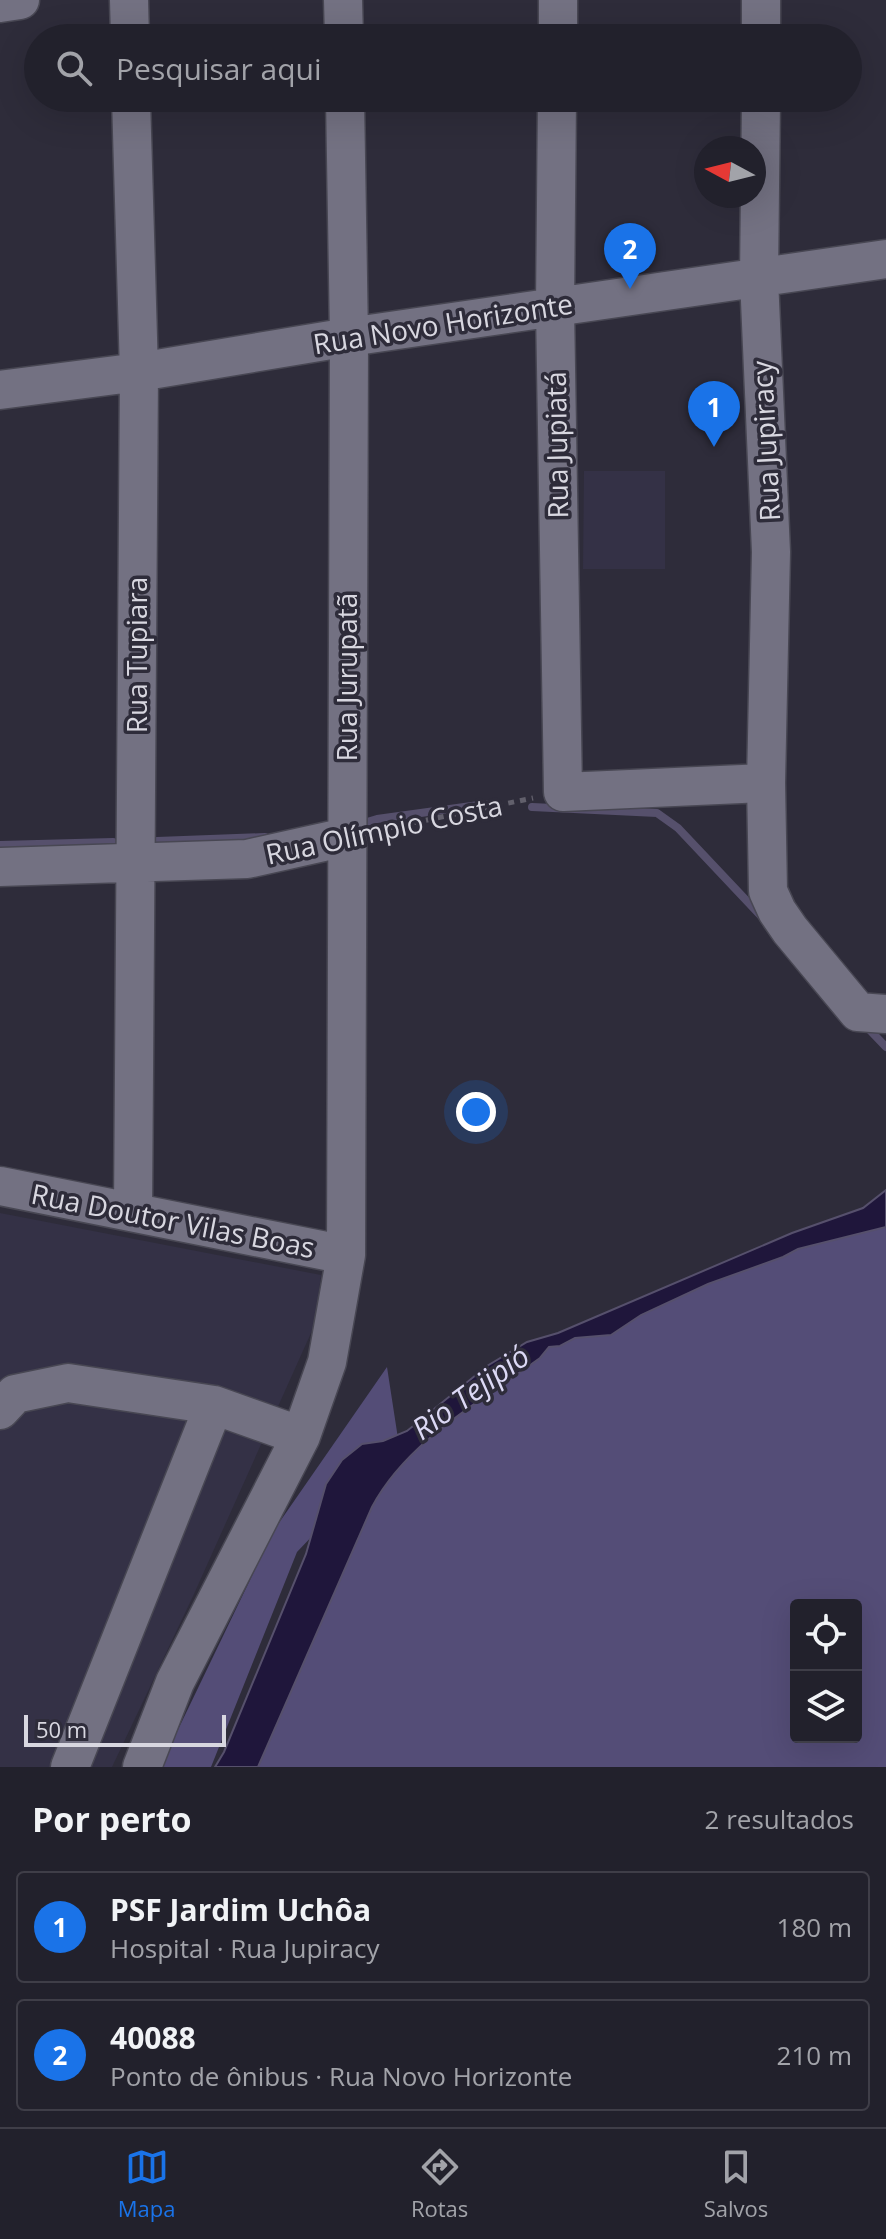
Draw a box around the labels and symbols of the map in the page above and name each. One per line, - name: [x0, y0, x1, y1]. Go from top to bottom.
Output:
- north arrow: [694, 136, 766, 208]
- pin: 2: [604, 223, 656, 289]
- street label: Rua Novo Horizonte: [310, 284, 575, 362]
- street label: Rua Jupiracy: [742, 359, 788, 522]
- street label: Rua Jupiatá: [536, 371, 576, 519]
- pin: 1: [688, 381, 740, 447]
- street label: Rua Tupiara: [117, 577, 155, 733]
- street label: Rua Jurupatã: [327, 593, 365, 761]
- street label: Rua Olímpio Costa: [262, 785, 506, 873]
- your location: [456, 1092, 496, 1132]
- street label: Rua Doutor Vilas Boas: [28, 1174, 318, 1266]
- water label: Rio Tejipió: [403, 1335, 537, 1448]
- scale bar: [24, 1711, 226, 1747]

